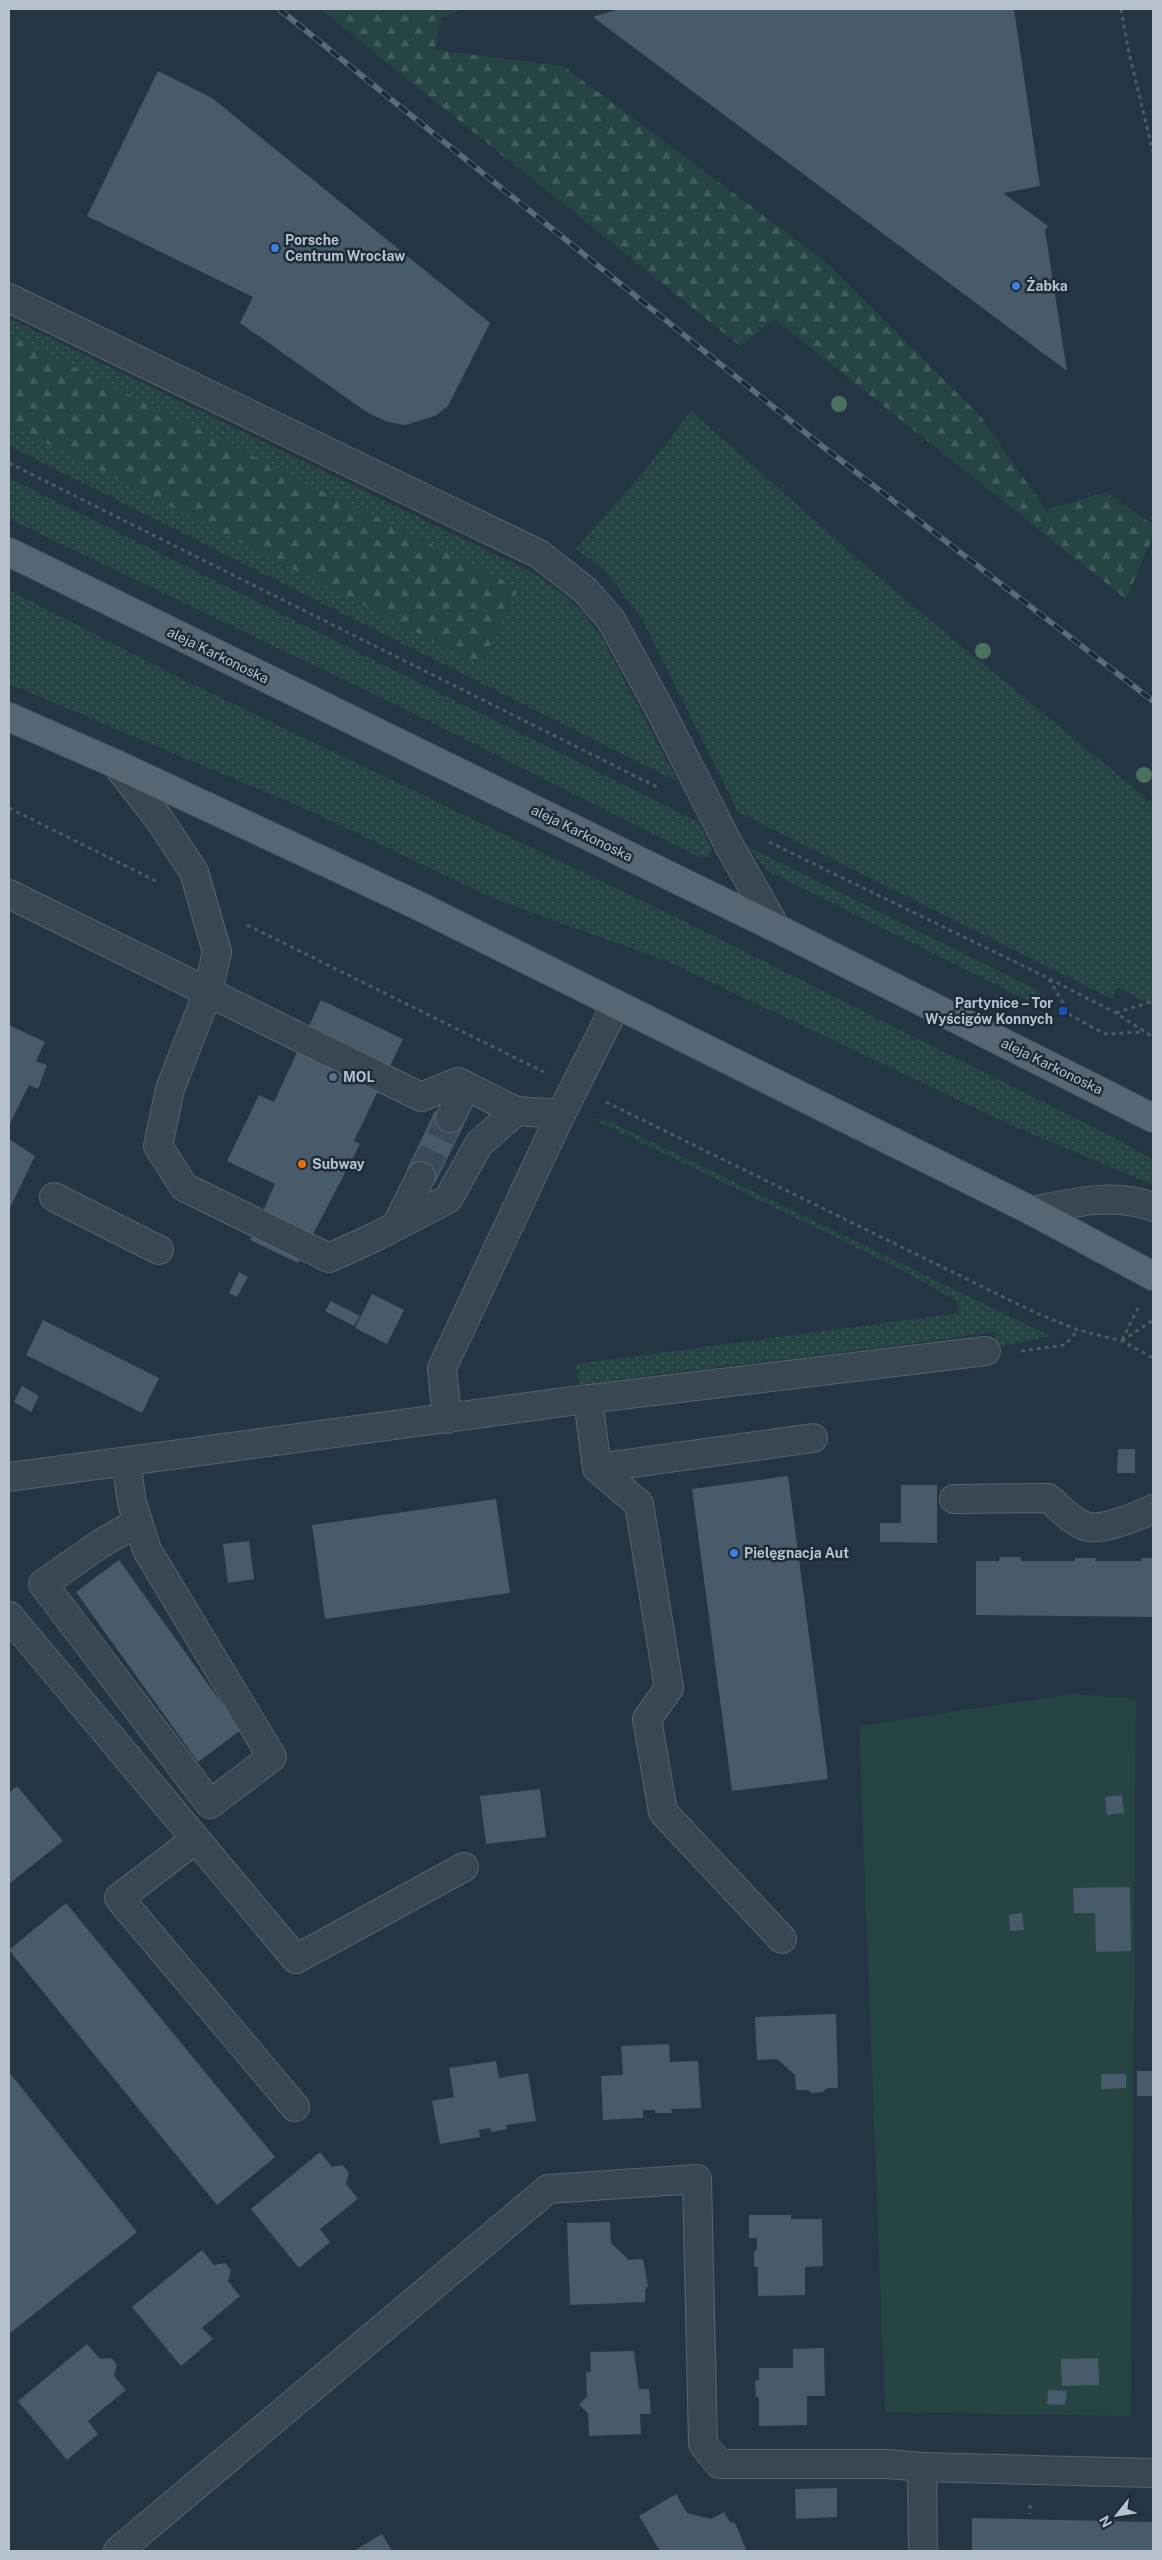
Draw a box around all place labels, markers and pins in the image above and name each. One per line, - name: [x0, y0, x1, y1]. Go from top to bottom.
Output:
- place label: Porsche Centrum Wrocław: [285, 232, 405, 264]
- marker: Porsche Centrum Wrocław: [269, 242, 281, 254]
- place label: Żabka: [1026, 277, 1068, 294]
- marker: Żabka: [1010, 280, 1022, 292]
- place label: Partynice – Tor Wyścigów Konnych: [925, 995, 1053, 1027]
- marker: Partynice – Tor Wyścigów Konnych: [1057, 1005, 1069, 1017]
- place label: MOL: [343, 1069, 375, 1085]
- marker: MOL: [327, 1071, 339, 1083]
- place label: Subway: [312, 1156, 365, 1172]
- marker: Subway: [296, 1158, 308, 1170]
- place label: Pielęgnacja Aut: [744, 1545, 849, 1561]
- marker: Pielęgnacja Aut: [728, 1547, 740, 1559]

